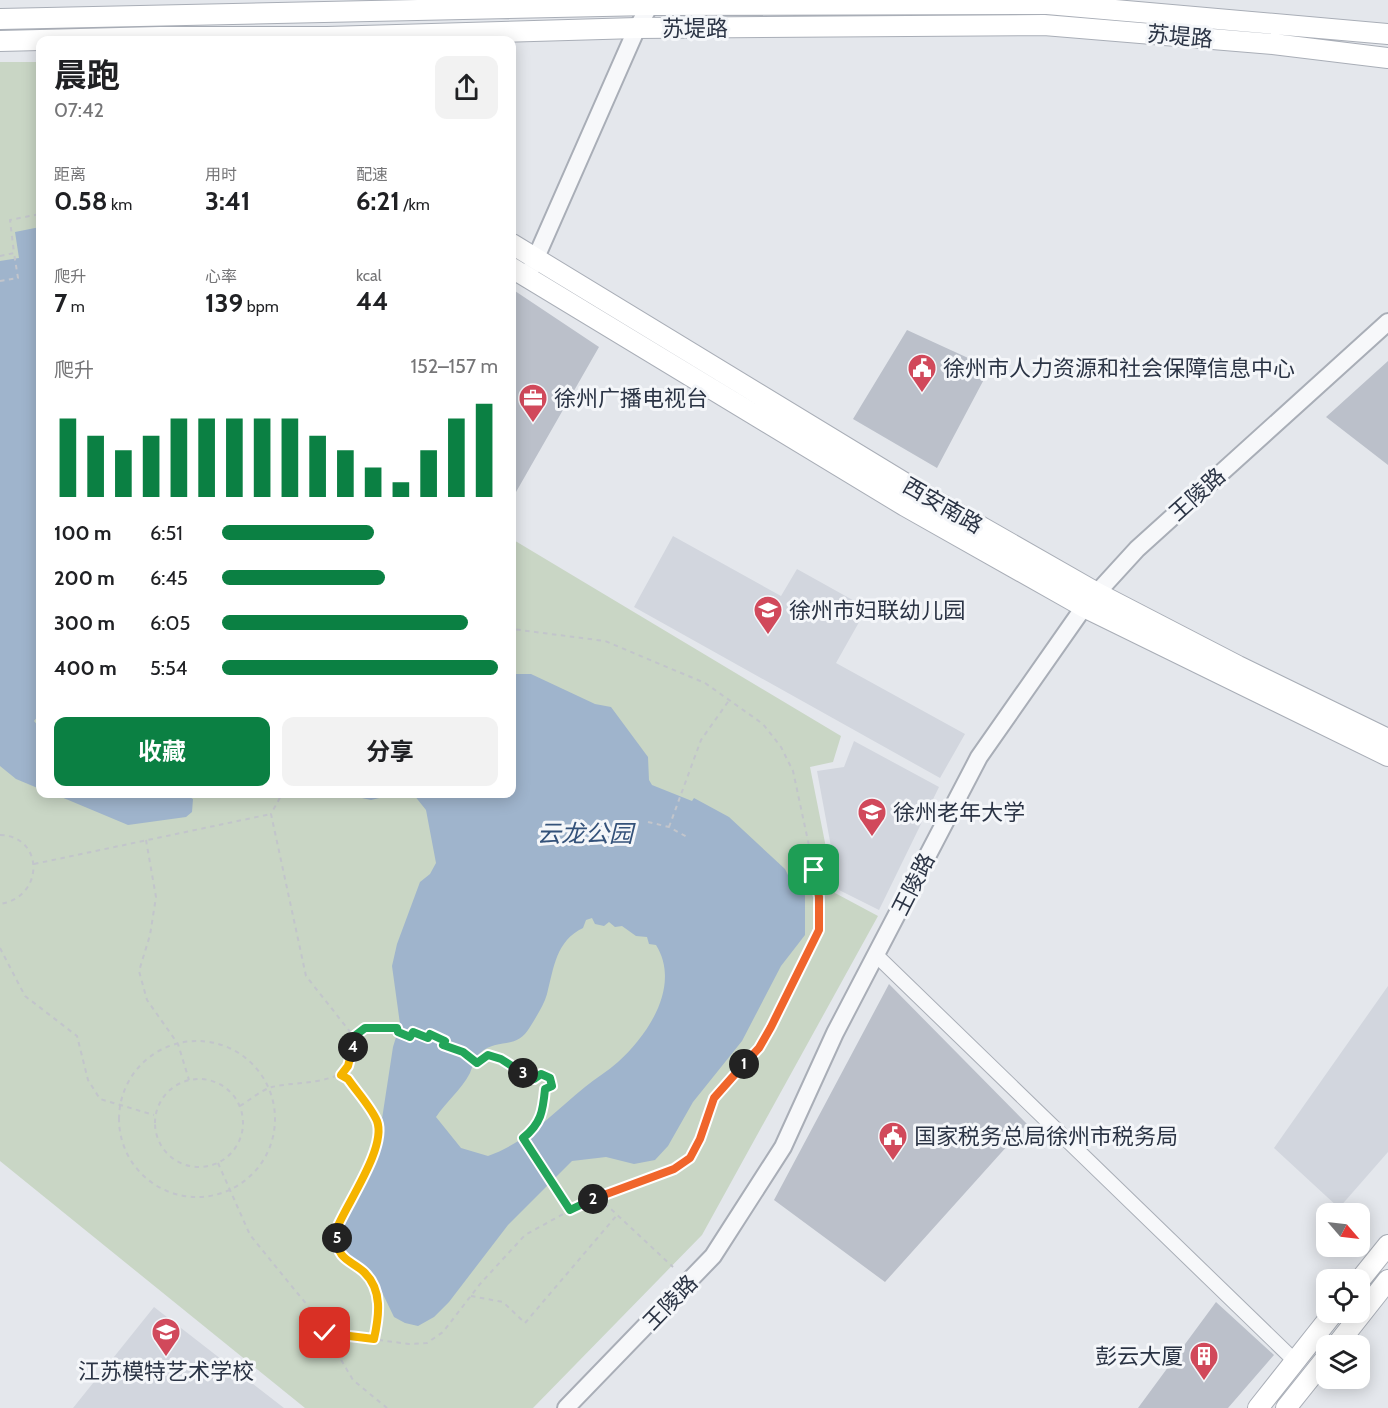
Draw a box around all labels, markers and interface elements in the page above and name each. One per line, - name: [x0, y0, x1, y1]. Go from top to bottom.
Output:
- street label: 苏堤路: [662, 15, 728, 42]
- street label: 苏堤路: [1146, 20, 1214, 53]
- text: 晨跑: [54, 55, 120, 95]
- button: share: [435, 56, 498, 119]
- text: 07:42: [54, 98, 104, 122]
- text: 距离: [54, 165, 86, 184]
- text: 用时: [205, 165, 237, 184]
- text: 配速: [356, 165, 388, 184]
- text: 0.58: [54, 185, 108, 217]
- text: 3:41: [205, 185, 250, 217]
- text: 6:21: [356, 185, 400, 217]
- text: km: [108, 195, 132, 214]
- text: /km: [400, 195, 430, 214]
- text: kcal: [356, 266, 382, 285]
- text: 爬升: [54, 267, 86, 286]
- text: 心率: [205, 267, 237, 286]
- text: 44: [356, 285, 388, 317]
- text: 7: [54, 287, 67, 319]
- text: 139: [205, 287, 243, 319]
- text: m: [67, 297, 85, 316]
- text: bpm: [243, 297, 279, 316]
- public building icon: 徐州市人力资源和社会保障信息中心: [906, 352, 938, 394]
- text: 152–157 m: [410, 354, 498, 378]
- place label: 徐州市人力资源和社会保障信息中心: [943, 355, 1295, 382]
- text: 爬升: [54, 358, 94, 382]
- office icon: 徐州广播电视台: [517, 382, 549, 424]
- place label: 徐州广播电视台: [554, 385, 708, 412]
- street label: 王陵路: [1164, 462, 1231, 526]
- street label: 西安南路: [898, 472, 988, 539]
- text: 100 m: [54, 521, 112, 545]
- text: 6:51: [150, 521, 183, 545]
- text: 200 m: [54, 566, 115, 590]
- text: 6:45: [150, 566, 188, 590]
- school or university icon: 徐州市妇联幼儿园: [752, 594, 784, 636]
- place label: 徐州市妇联幼儿园: [789, 597, 965, 624]
- text: 300 m: [54, 611, 115, 635]
- text: 6:05: [150, 611, 190, 635]
- text: 400 m: [54, 656, 117, 680]
- text: 5:54: [150, 656, 187, 680]
- button: 收藏: [54, 717, 270, 786]
- button: 分享: [282, 717, 498, 786]
- school or university icon: 徐州老年大学: [856, 796, 888, 838]
- place label: 徐州老年大学: [893, 799, 1025, 826]
- water label: 云龙公园: [537, 819, 636, 848]
- pin: [788, 844, 839, 895]
- street label: 王陵路: [886, 849, 940, 920]
- icon: arrive: [797, 853, 830, 886]
- pin: 4: [338, 1032, 368, 1062]
- text: 4: [348, 1037, 358, 1056]
- pin: 1: [729, 1049, 759, 1079]
- text: 1: [741, 1054, 747, 1073]
- pin: 3: [508, 1058, 538, 1088]
- text: 3: [519, 1063, 527, 1082]
- public building icon: 国家税务总局徐州市税务局: [877, 1120, 909, 1162]
- place label: 国家税务总局徐州市税务局: [914, 1123, 1178, 1150]
- pin: 2: [578, 1184, 608, 1214]
- text: 2: [589, 1189, 597, 1208]
- north arrow: [1316, 1203, 1370, 1257]
- map controls: [1316, 1203, 1370, 1389]
- pin: 5: [322, 1223, 352, 1253]
- text: 5: [333, 1228, 341, 1247]
- street label: 王陵路: [638, 1269, 703, 1335]
- button: locate: [1316, 1269, 1370, 1323]
- pin: [299, 1307, 350, 1358]
- school or university icon: 江苏模特艺术学校: [150, 1316, 182, 1358]
- icon: check: [308, 1316, 341, 1349]
- button: layers: [1316, 1335, 1370, 1389]
- building icon: 彭云大厦: [1188, 1340, 1220, 1382]
- place label: 彭云大厦: [1095, 1343, 1183, 1370]
- place label: 江苏模特艺术学校: [78, 1358, 254, 1385]

